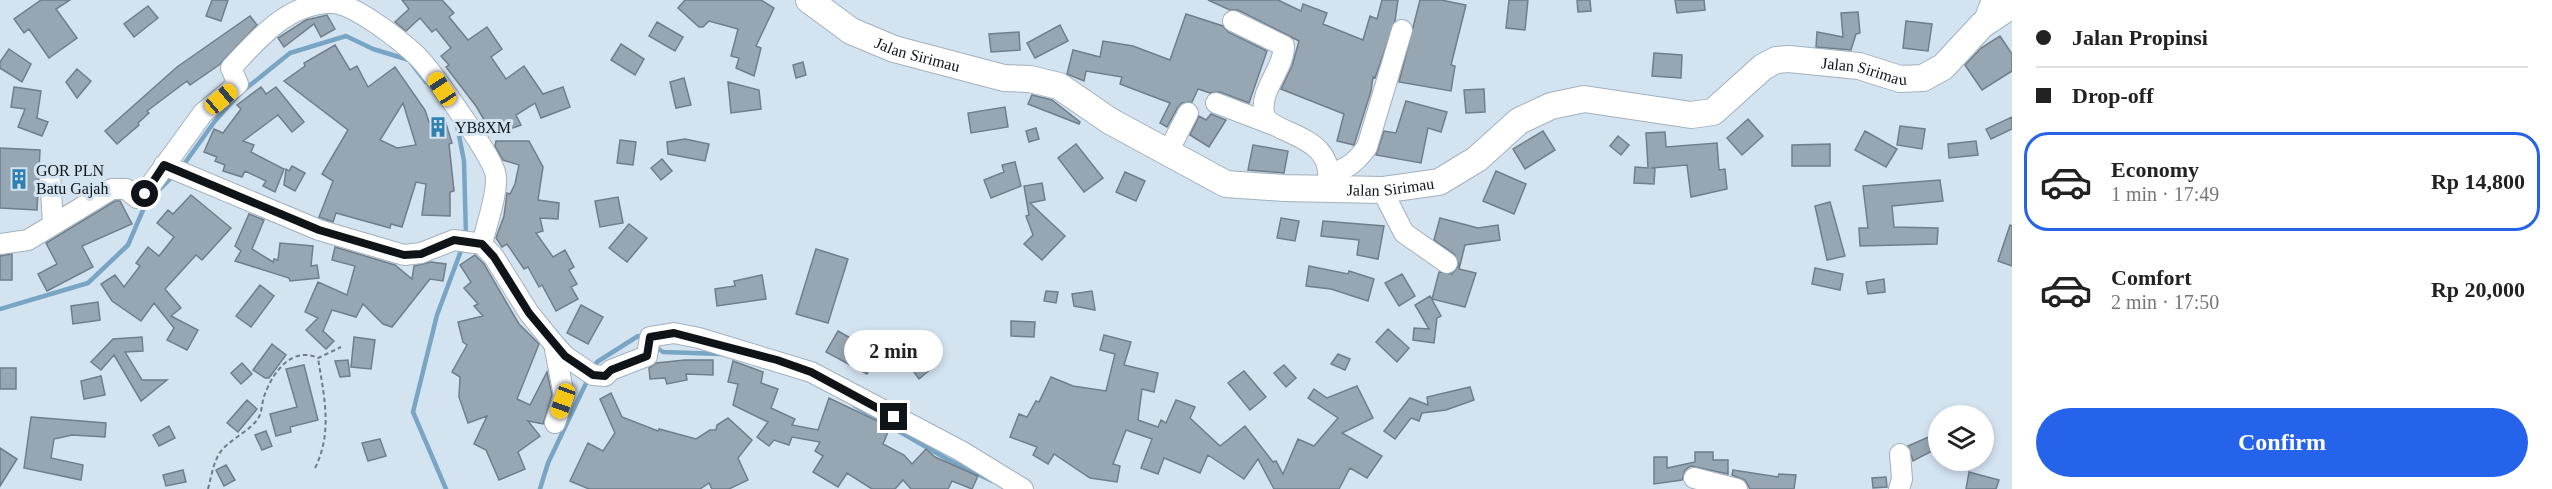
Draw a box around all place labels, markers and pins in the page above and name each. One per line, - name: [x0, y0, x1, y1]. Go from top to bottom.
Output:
- building icon: YB8XM: [426, 115, 450, 139]
- place label: YB8XM: [455, 119, 511, 136]
- place label: GOR PLN Batu Gajah: [36, 162, 108, 198]
- building icon: GOR PLN Batu Gajah: [7, 167, 31, 191]

